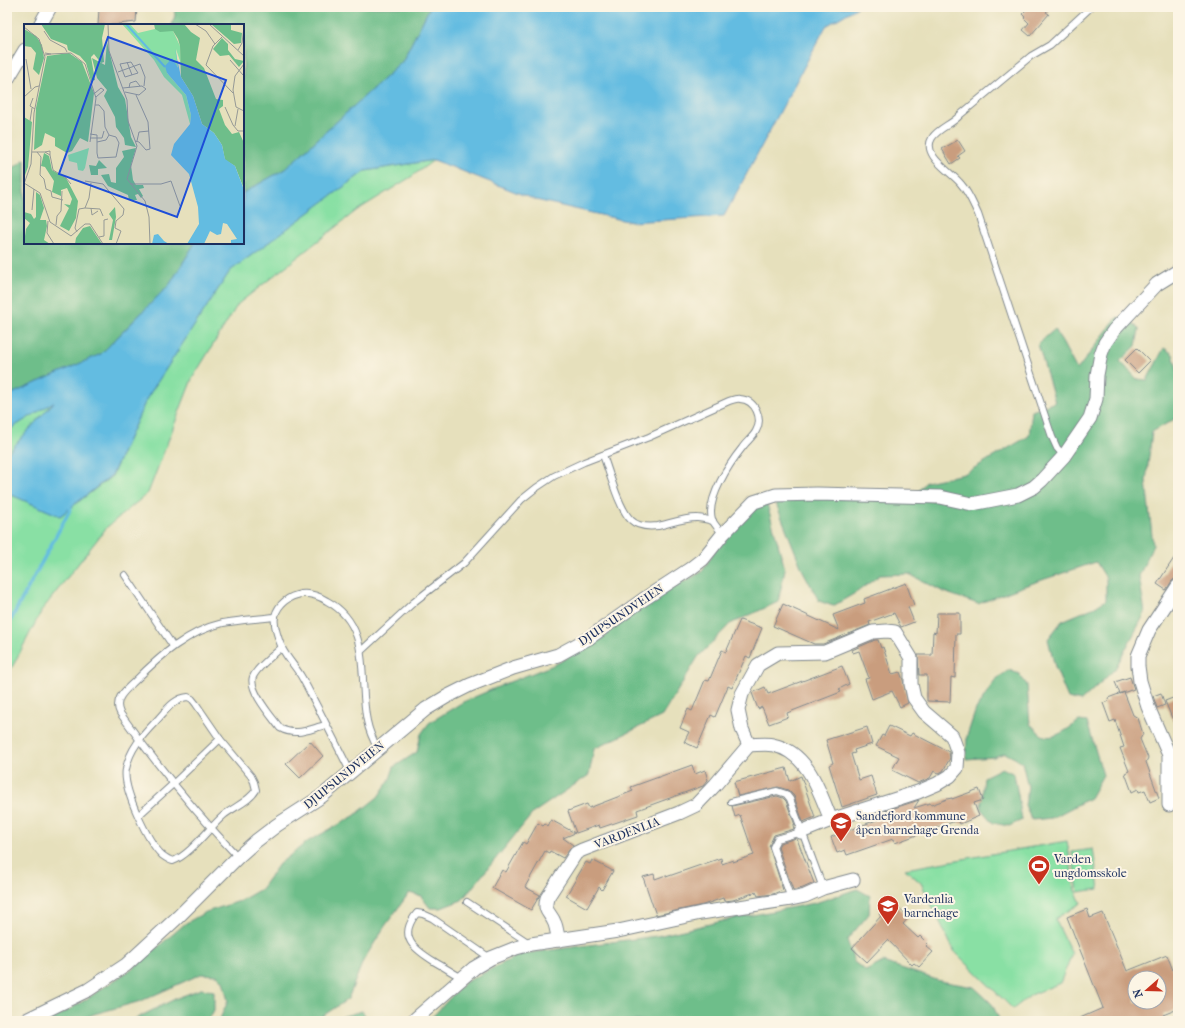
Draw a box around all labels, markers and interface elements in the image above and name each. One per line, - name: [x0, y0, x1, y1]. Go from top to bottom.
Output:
- inset map: [24, 24, 244, 244]
- street label: DJUPSUNDVEIEN: [576, 581, 666, 649]
- street label: DJUPSUNDVEIEN: [301, 738, 387, 812]
- place label: Sandefjord kommune åpen barnehage Grenda: [856, 809, 979, 837]
- school or university icon: Sandefjord kommune åpen barnehage Grenda: [828, 810, 854, 843]
- street label: VARDENLIA: [591, 814, 662, 852]
- place label: Varden ungdomsskole: [1053, 852, 1127, 880]
- sports icon: Varden ungdomsskole: [1026, 853, 1052, 886]
- place label: Vardenlia barnehage: [903, 892, 958, 920]
- school or university icon: Vardenlia barnehage: [875, 893, 901, 926]
- north arrow: [1127, 970, 1167, 1010]
- text: N: [1130, 986, 1146, 999]

